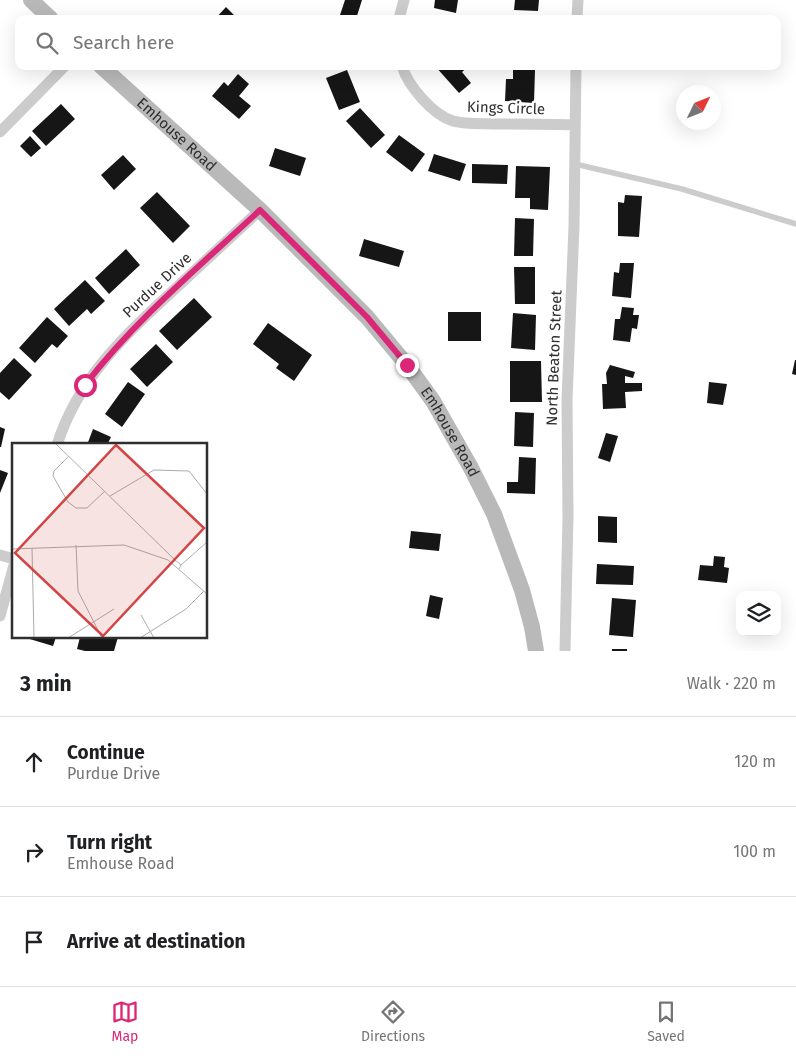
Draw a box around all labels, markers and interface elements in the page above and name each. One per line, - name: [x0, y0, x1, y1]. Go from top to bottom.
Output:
- search box: [15, 15, 781, 70]
- icon: search: [33, 29, 61, 57]
- text: Search here: [73, 31, 174, 54]
- north arrow: [676, 85, 721, 130]
- street label: Emhouse Road: [133, 94, 220, 175]
- street label: Kings Circle: [467, 98, 545, 118]
- street label: Purdue Drive: [119, 249, 195, 321]
- street label: North Beaton Street: [543, 289, 565, 426]
- route end: [396, 354, 419, 377]
- route start: [74, 374, 97, 397]
- street label: Emhouse Road: [417, 383, 483, 480]
- inset map: [12, 443, 208, 638]
- map controls: [736, 591, 781, 636]
- button: layers: [736, 591, 781, 636]
- text: 3 min: [20, 671, 72, 697]
- text: Walk · 220 m: [687, 674, 776, 693]
- text: Continue: [67, 741, 145, 764]
- icon: ahead: [20, 748, 48, 776]
- text: 120 m: [734, 752, 776, 771]
- text: Purdue Drive: [67, 764, 160, 783]
- text: Turn right: [67, 831, 152, 854]
- icon: right: [20, 838, 48, 866]
- text: 100 m: [733, 842, 776, 861]
- text: Emhouse Road: [67, 854, 174, 873]
- icon: arrive: [20, 928, 48, 956]
- text: Arrive at destination: [67, 930, 246, 953]
- tab: Map: [111, 998, 139, 1045]
- tab: Directions: [361, 998, 425, 1045]
- tab: Saved: [647, 998, 685, 1045]

